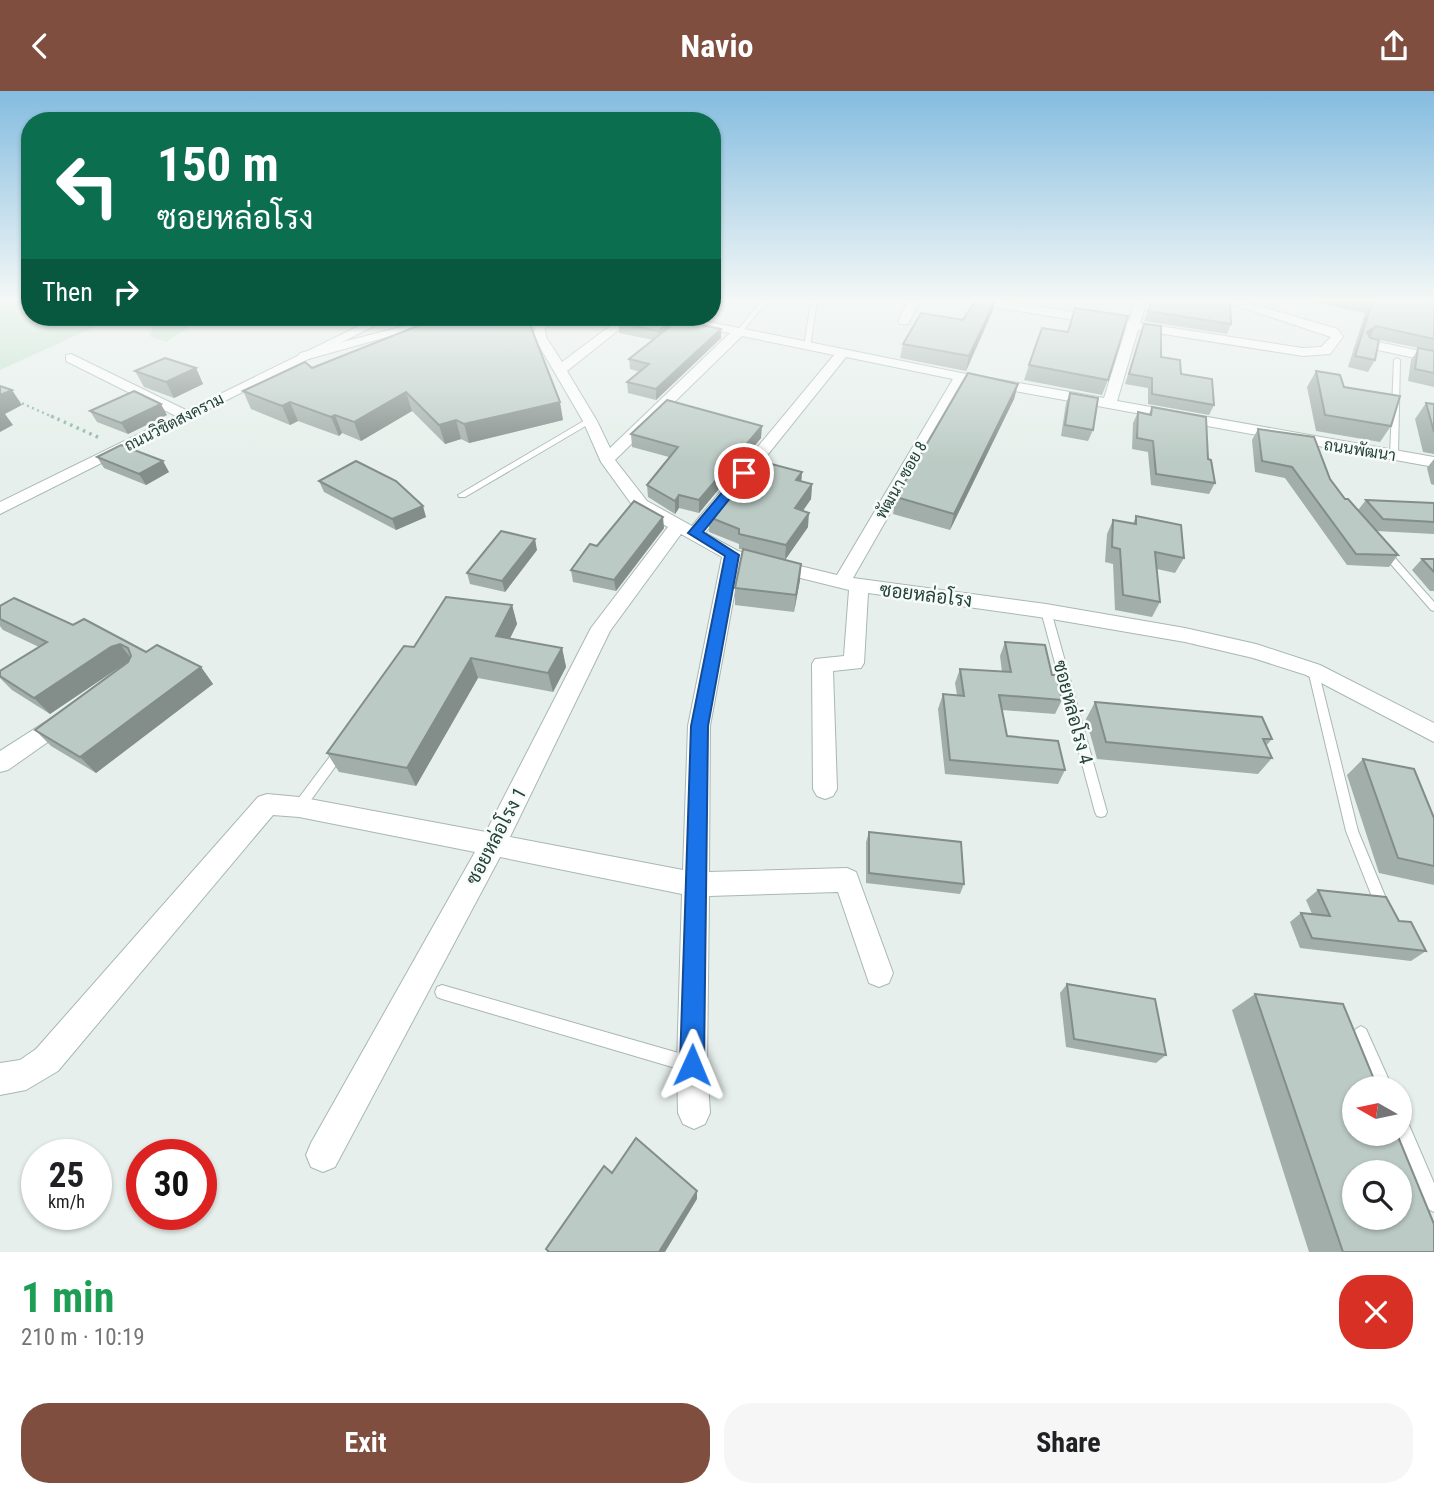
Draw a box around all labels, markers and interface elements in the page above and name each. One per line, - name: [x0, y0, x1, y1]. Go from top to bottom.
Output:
- icon: back: [21, 27, 59, 65]
- text: Navio: [681, 27, 753, 65]
- icon: share: [1375, 27, 1413, 65]
- text: 150 m: [157, 136, 279, 193]
- icon: left: [42, 140, 133, 231]
- text: ซอยหล่อโรง: [157, 199, 314, 237]
- icon: right: [107, 273, 145, 311]
- text: Then: [42, 277, 93, 307]
- street label: ถนนวิชิตสงคราม: [121, 389, 227, 455]
- street label: ถนนพัฒนา: [1323, 434, 1397, 465]
- street label: พัฒนา ซอย 8: [870, 437, 931, 522]
- pin: [714, 443, 774, 503]
- icon: arrive: [725, 454, 763, 492]
- street label: ซอยหล่อโรง: [878, 577, 974, 612]
- street label: ซอยหล่อโรง 4: [1048, 657, 1099, 767]
- street label: ซอยหล่อโรง 1: [460, 783, 531, 889]
- position arrow: [655, 1028, 729, 1102]
- north arrow: [1342, 1076, 1412, 1146]
- map controls: [1342, 1076, 1412, 1230]
- speed limit sign: 30: [126, 1139, 217, 1230]
- text: 25: [49, 1155, 84, 1196]
- button: search: [1342, 1160, 1412, 1230]
- text: km/h: [48, 1191, 85, 1212]
- text: 1 min: [21, 1273, 114, 1322]
- button: close: [1339, 1275, 1413, 1349]
- text: 210 m · 10:19: [21, 1324, 145, 1351]
- button: Exit: [21, 1403, 710, 1483]
- button: Share: [724, 1403, 1413, 1483]

